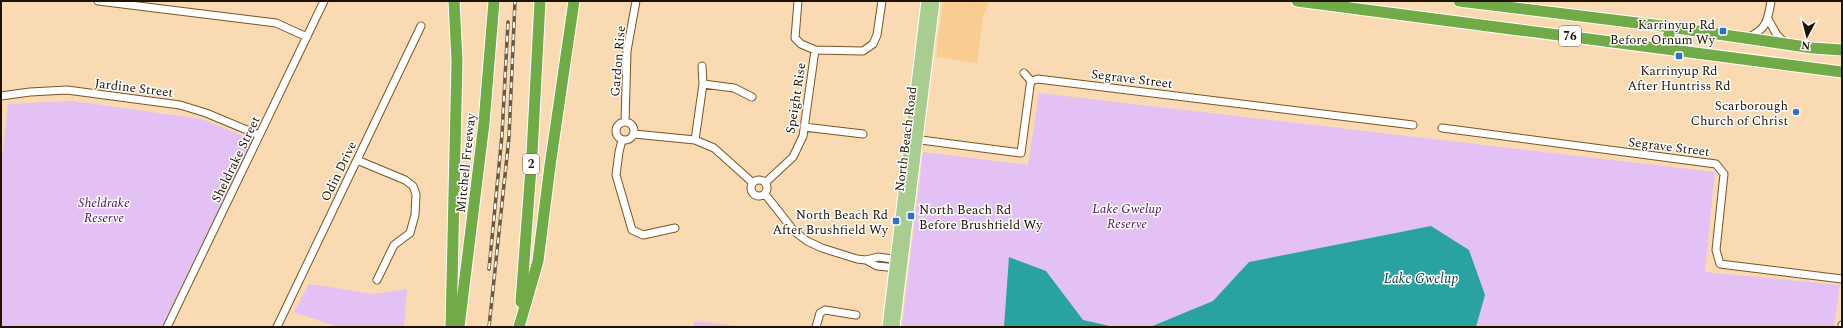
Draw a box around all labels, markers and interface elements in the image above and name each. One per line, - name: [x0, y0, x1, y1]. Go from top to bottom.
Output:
- place label: Karrinyup Rd Before Ornum Wy: [1610, 15, 1716, 50]
- north arrow: [1787, 16, 1827, 56]
- street label: Gardon Rise: [605, 25, 631, 97]
- road number: 76: [1559, 26, 1581, 46]
- marker: Karrinyup Rd Before Ornum Wy: [1718, 26, 1728, 36]
- text: N: [1800, 36, 1811, 54]
- marker: Karrinyup Rd After Huntriss Rd: [1674, 51, 1684, 61]
- street label: Speight Rise: [781, 61, 811, 135]
- place label: Karrinyup Rd After Huntriss Rd: [1628, 61, 1730, 96]
- street label: Segrave Street: [1090, 64, 1174, 94]
- street label: Jardine Street: [94, 73, 175, 103]
- street label: North Beach Road: [890, 85, 922, 193]
- place label: Scarborough Church of Christ: [1690, 96, 1788, 131]
- marker: Scarborough Church of Christ: [1791, 107, 1801, 117]
- street label: Sheldrake Street: [206, 112, 266, 206]
- street label: Mitchell Freeway: [451, 112, 481, 214]
- street label: Segrave Street: [1627, 132, 1711, 162]
- street label: Odin Drive: [316, 138, 362, 205]
- road number: 2: [523, 154, 539, 174]
- park label: Sheldrake Reserve: [78, 193, 130, 228]
- park label: Lake Gwelup Reserve: [1092, 199, 1162, 234]
- place label: North Beach Rd Before Brushfield Wy: [919, 200, 1043, 235]
- place label: North Beach Rd After Brushfield Wy: [772, 205, 889, 240]
- marker: North Beach Rd Before Brushfield Wy: [906, 211, 916, 221]
- marker: North Beach Rd After Brushfield Wy: [891, 216, 901, 226]
- water label: Lake Gwelup: [1384, 268, 1458, 289]

